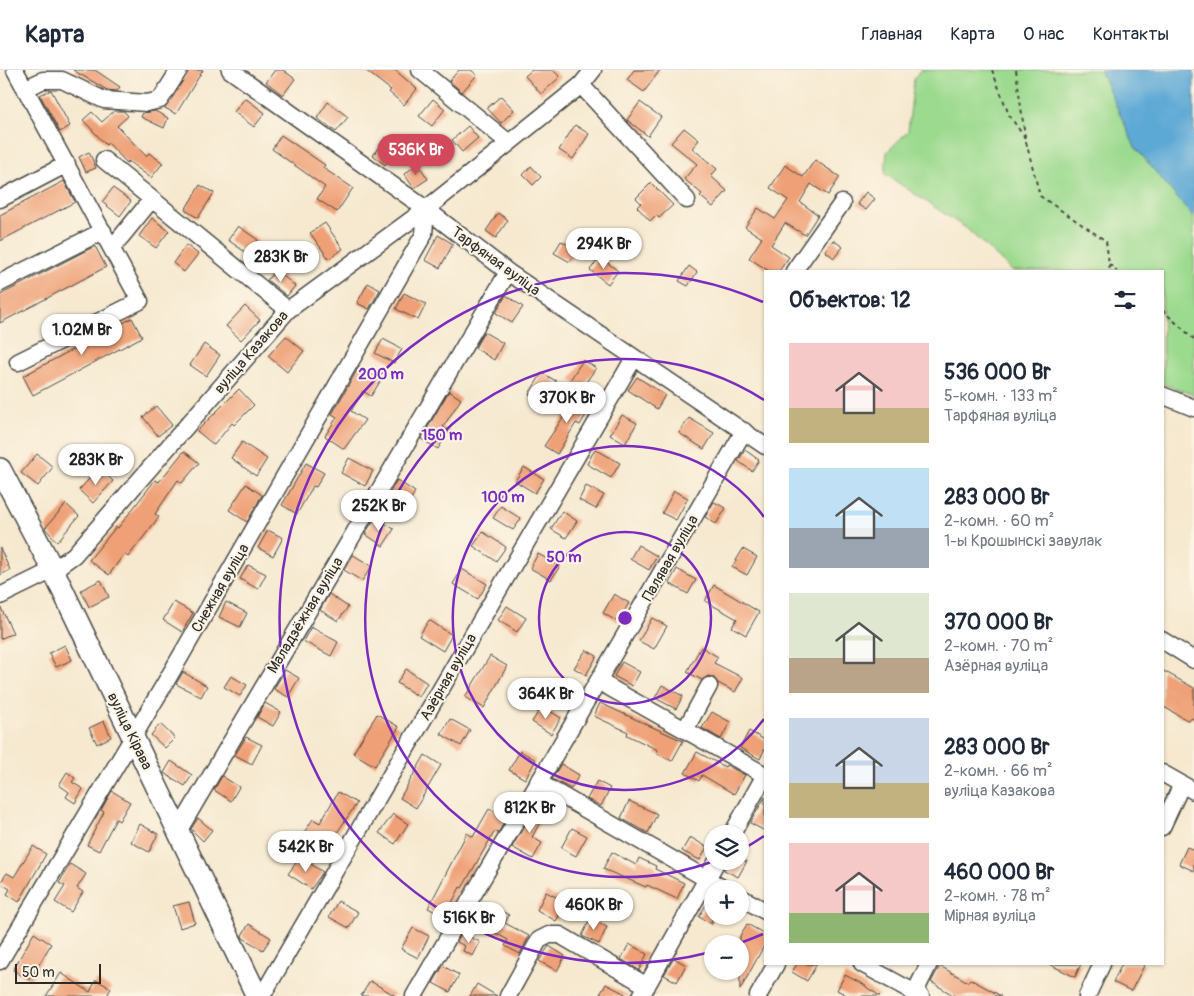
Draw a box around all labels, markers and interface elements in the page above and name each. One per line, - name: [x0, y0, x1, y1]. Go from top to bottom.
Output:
- text: Карта: [25, 20, 84, 49]
- text: Главная: [861, 23, 922, 46]
- text: Карта: [950, 23, 995, 46]
- text: О нас: [1023, 23, 1065, 46]
- text: Контакты: [1093, 23, 1169, 46]
- pin: 536K Br: [370, 134, 462, 176]
- text: 536K Br: [389, 140, 443, 160]
- street label: Тарфяная вуліца: [447, 223, 544, 300]
- pin: 294K Br: [558, 228, 650, 270]
- text: 294K Br: [577, 234, 631, 254]
- pin: 283K Br: [235, 240, 327, 283]
- text: 283K Br: [254, 247, 308, 267]
- icon: filters: [1111, 286, 1139, 314]
- text: Объектов: 12: [789, 287, 911, 314]
- street label: вуліца Казакова: [210, 307, 293, 398]
- pin: 1.02M Br: [30, 314, 134, 356]
- text: 1.02M Br: [52, 320, 112, 340]
- text: 536 000 Br: [944, 359, 1051, 386]
- icon: home: [829, 363, 889, 423]
- text: 200 m: [358, 365, 404, 384]
- pin: 370K Br: [521, 382, 613, 424]
- text: 5-комн. · 133 m²: [944, 386, 1058, 406]
- text: 370K Br: [539, 388, 595, 408]
- text: Тарфяная вуліца: [944, 406, 1057, 426]
- text: 150 m: [422, 426, 462, 445]
- pin: 283K Br: [50, 444, 142, 486]
- text: 283K Br: [69, 450, 123, 470]
- text: 283 000 Br: [944, 484, 1050, 511]
- text: 100 m: [482, 488, 524, 507]
- icon: home: [829, 488, 889, 548]
- pin: 252K Br: [333, 490, 425, 532]
- text: 252K Br: [352, 496, 406, 516]
- text: 2-комн. · 60 m²: [944, 511, 1054, 531]
- street label: Палявая вуліца: [638, 512, 703, 605]
- text: 1-ы Крошынскі завулак: [944, 531, 1102, 551]
- street label: Снежная вуліца: [187, 541, 253, 636]
- text: 50 m: [547, 548, 581, 567]
- street label: Маладзёжная вуліца: [263, 554, 348, 677]
- centre of rings: [616, 609, 634, 627]
- text: 370 000 Br: [944, 609, 1053, 636]
- icon: home: [829, 613, 889, 673]
- street label: Азёрная вуліца: [416, 630, 481, 724]
- text: 2-комн. · 70 m²: [944, 636, 1053, 656]
- text: Азёрная вуліца: [944, 656, 1048, 676]
- pin: 364K Br: [500, 678, 592, 720]
- text: 364K Br: [518, 684, 574, 704]
- street label: вуліца Кірава: [103, 689, 156, 773]
- text: 283 000 Br: [944, 734, 1050, 761]
- icon: home: [829, 738, 889, 798]
- text: 2-комн. · 66 m²: [944, 761, 1053, 781]
- text: вуліца Казакова: [944, 781, 1055, 801]
- pin: 812K Br: [484, 792, 576, 834]
- text: 812K Br: [504, 798, 556, 818]
- map controls: [704, 825, 749, 980]
- button: layers: [704, 825, 749, 870]
- pin: 542K Br: [260, 830, 352, 873]
- text: 542K Br: [279, 837, 333, 857]
- text: 460 000 Br: [944, 859, 1054, 886]
- icon: home: [829, 863, 889, 923]
- button: +: [704, 880, 749, 925]
- text: 2-комн. · 78 m²: [944, 886, 1050, 906]
- pin: 460K Br: [548, 888, 640, 931]
- text: 460K Br: [565, 895, 623, 915]
- pin: 516K Br: [423, 902, 515, 944]
- text: Мірная вуліца: [944, 906, 1036, 926]
- text: 516K Br: [443, 908, 495, 928]
- button: −: [704, 935, 749, 980]
- scale bar: [15, 961, 101, 984]
- text: 50 m: [22, 964, 55, 981]

